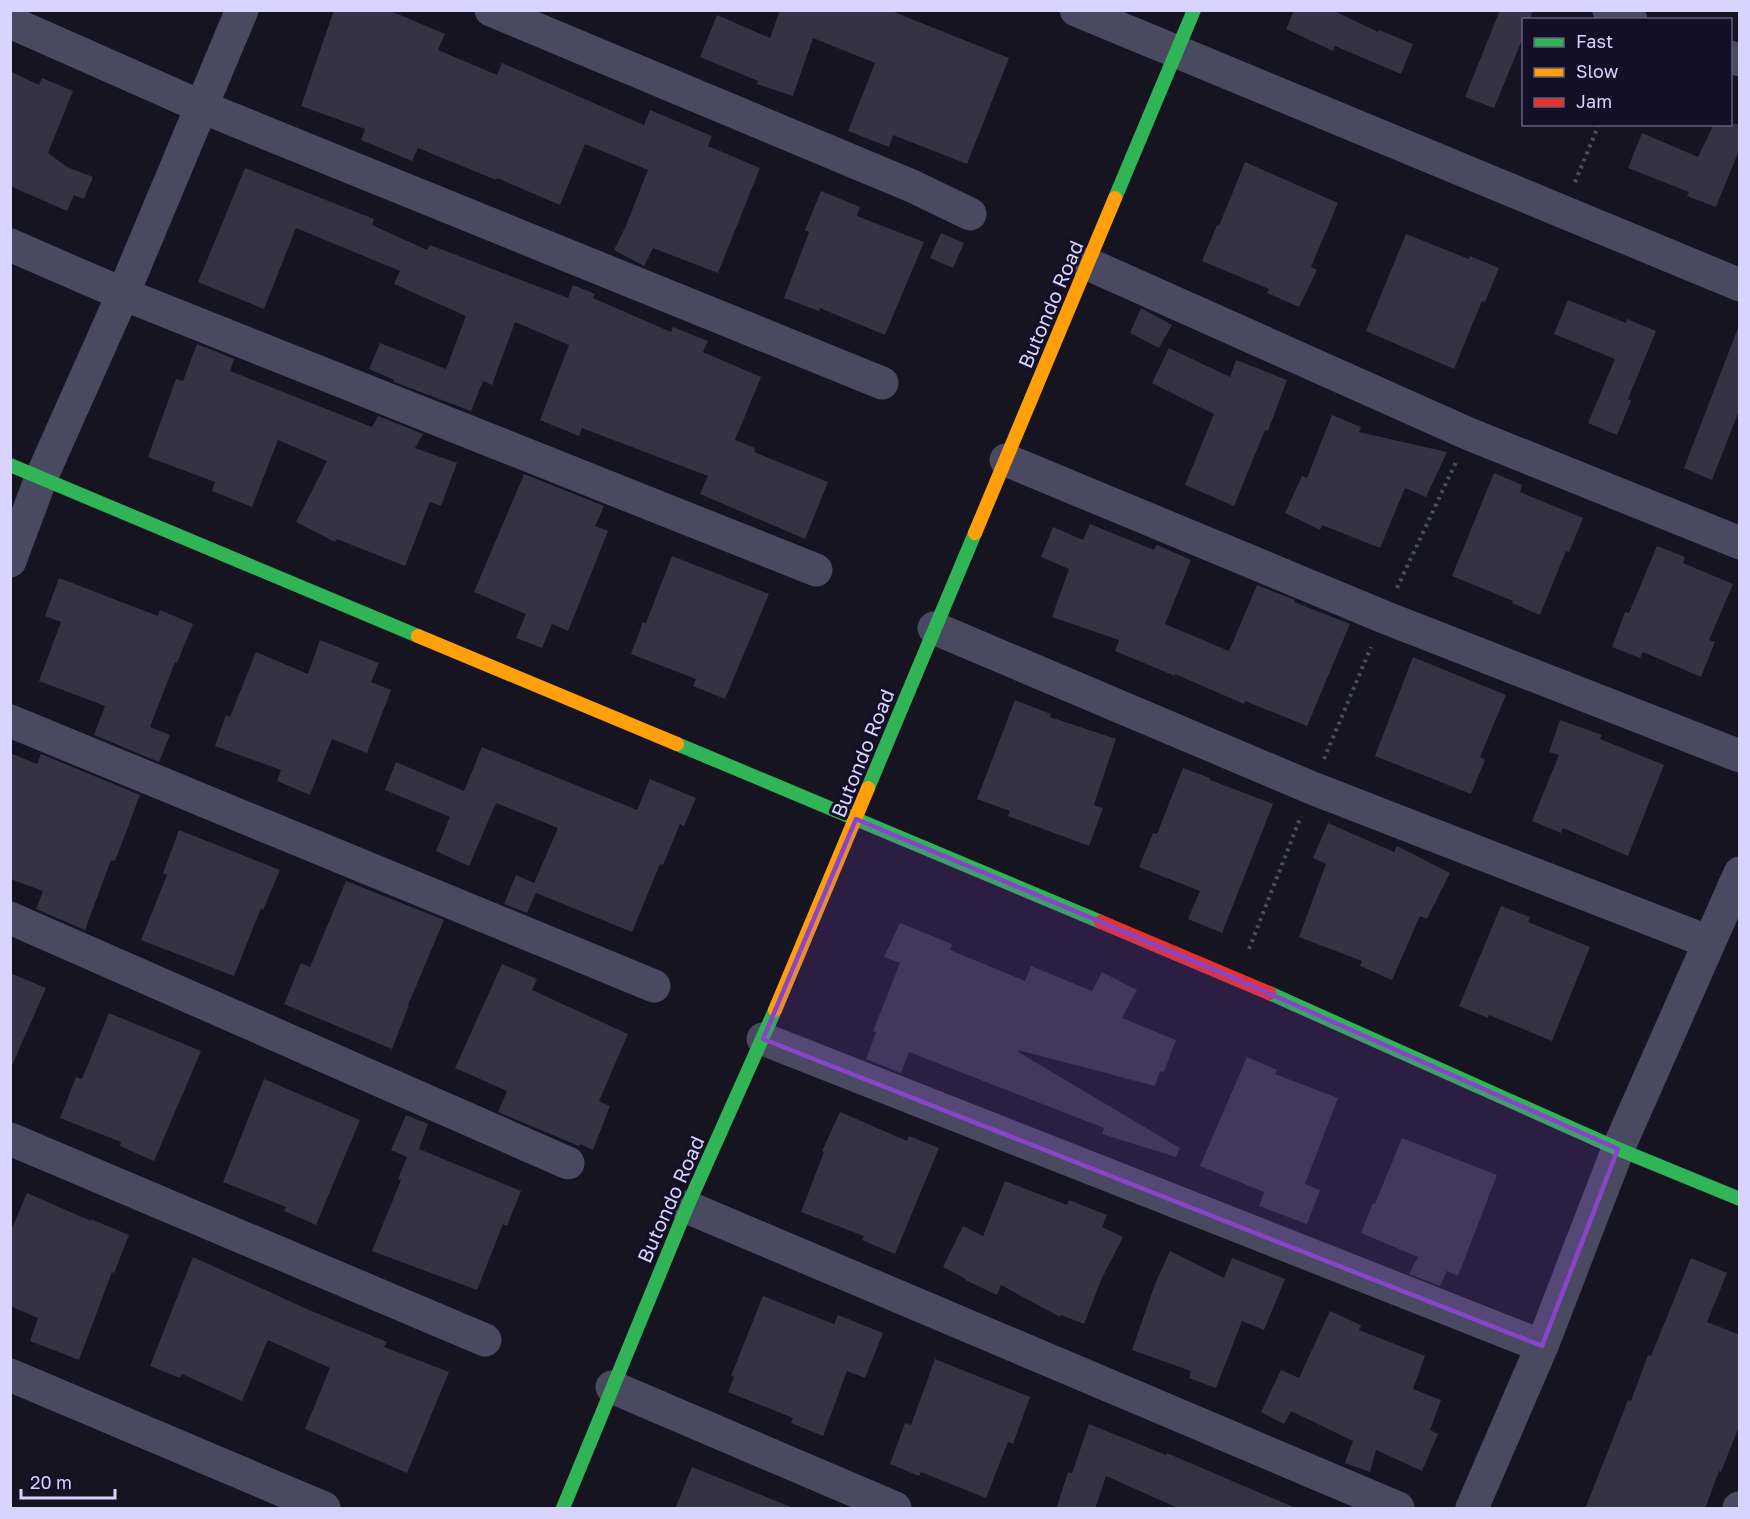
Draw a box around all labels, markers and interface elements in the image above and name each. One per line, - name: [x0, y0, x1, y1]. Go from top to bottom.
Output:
- legend: [1522, 18, 1732, 126]
- text: Fast: [1576, 30, 1613, 52]
- text: Slow: [1576, 60, 1619, 82]
- text: Jam: [1576, 90, 1612, 112]
- street label: Butondo Road: [1012, 237, 1088, 371]
- street label: Butondo Road: [825, 685, 899, 821]
- street label: Butondo Road: [631, 1132, 709, 1266]
- scale bar: [21, 1462, 116, 1500]
- text: 20 m: [30, 1471, 72, 1493]

